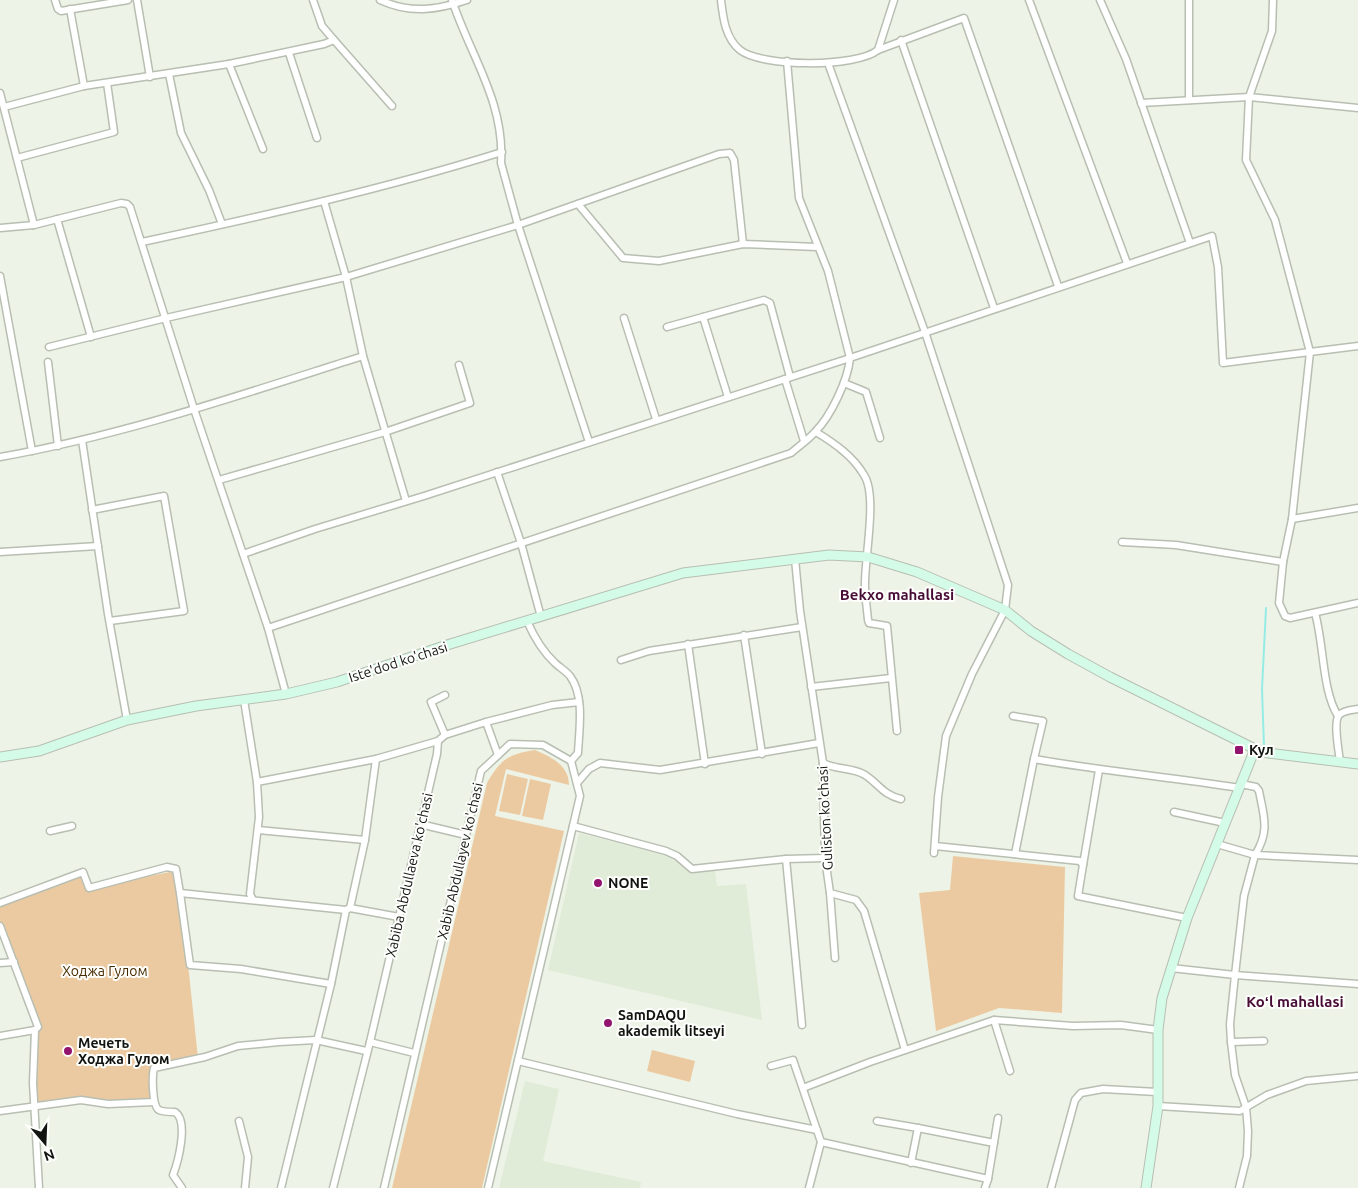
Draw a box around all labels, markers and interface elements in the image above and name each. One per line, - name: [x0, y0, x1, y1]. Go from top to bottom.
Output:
- district label: Bekxo mahallasi: [840, 586, 954, 603]
- street label: Iste'dod ko'chasi: [347, 638, 449, 686]
- place label: Кул: [1249, 742, 1274, 758]
- marker: Кул: [1233, 744, 1245, 756]
- street label: Guliston ko'chasi: [814, 765, 836, 871]
- street label: Xabib Abdullayev ko'chasi: [434, 781, 486, 941]
- street label: Xabiba Abdullaeva ko'chasi: [382, 791, 436, 959]
- place label: NONE: [608, 875, 648, 891]
- marker: NONE: [592, 877, 604, 889]
- park label: Ходжа Гулом: [62, 963, 148, 979]
- district label: Koʻl mahallasi: [1246, 993, 1344, 1010]
- place label: SamDAQU akademik litseyi: [618, 1007, 725, 1039]
- marker: SamDAQU akademik litseyi: [602, 1017, 614, 1029]
- place label: Мечеть Ходжа Гулом: [78, 1035, 170, 1067]
- marker: Мечеть Ходжа Гулом: [62, 1045, 74, 1057]
- north arrow: [20, 1118, 70, 1168]
- text: N: [42, 1146, 57, 1165]

